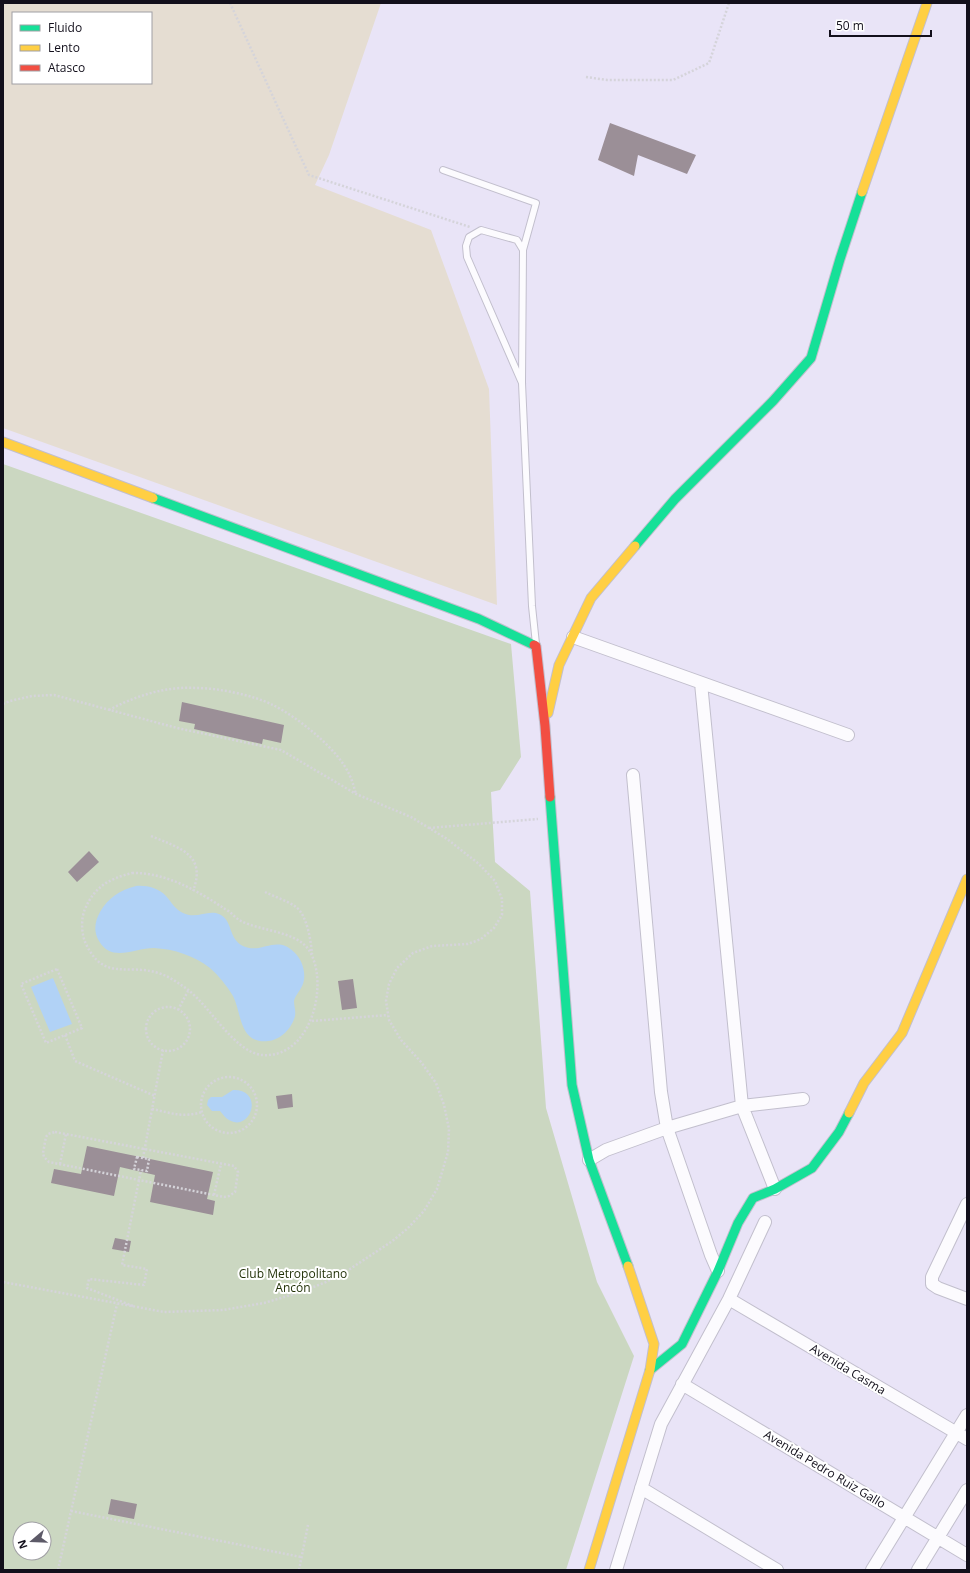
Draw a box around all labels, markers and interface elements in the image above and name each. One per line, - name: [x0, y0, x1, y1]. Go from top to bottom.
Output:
- legend: [12, 12, 152, 84]
- scale bar: [830, 12, 931, 38]
- text: 50 m: [836, 17, 864, 34]
- text: Fluido: [48, 19, 82, 36]
- text: Lento: [48, 39, 80, 56]
- text: Atasco: [48, 59, 85, 76]
- park label: Club Metropolitano Ancón: [239, 1265, 347, 1296]
- street label: Avenida Casma: [807, 1340, 889, 1398]
- street label: Avenida Pedro Ruiz Gallo: [761, 1426, 889, 1512]
- north arrow: [12, 1521, 52, 1561]
- text: N: [14, 1538, 31, 1551]

